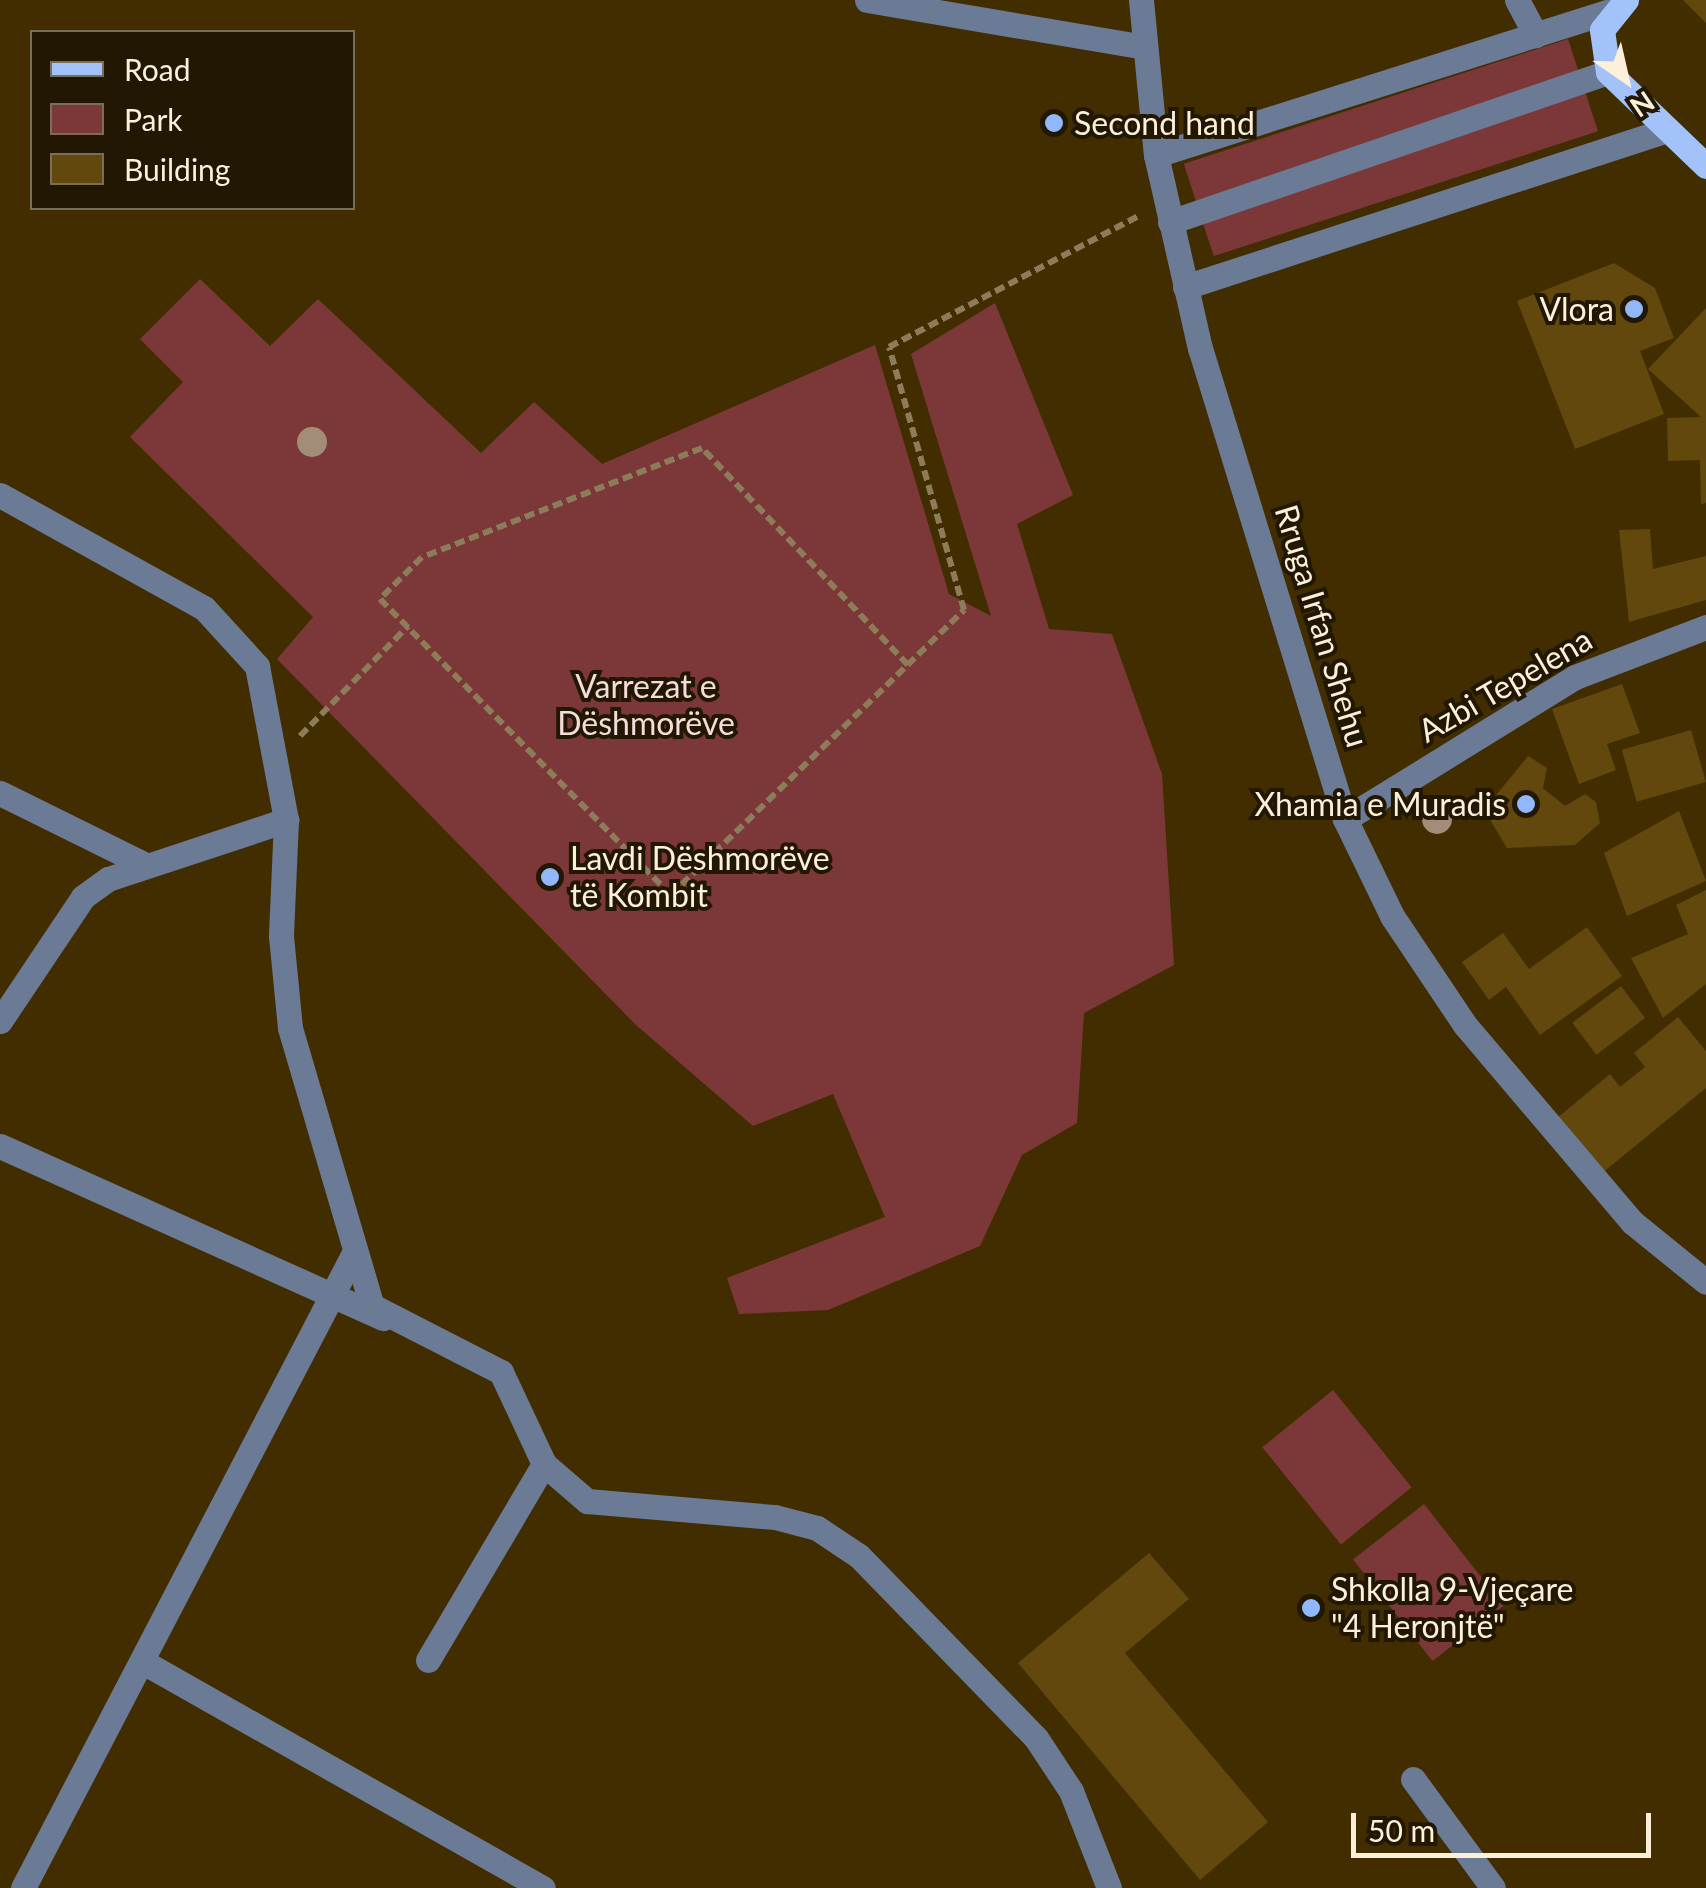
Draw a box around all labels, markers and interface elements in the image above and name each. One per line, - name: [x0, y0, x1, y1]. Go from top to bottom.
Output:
- legend: [30, 30, 355, 210]
- north arrow: [1576, 30, 1676, 130]
- text: Road: [124, 51, 191, 87]
- text: N: [1624, 85, 1661, 125]
- text: Park: [124, 101, 183, 137]
- place label: Second hand: [1074, 104, 1255, 142]
- marker: Second hand: [1043, 112, 1065, 134]
- text: Building: [124, 151, 230, 187]
- place label: Vlora: [1539, 290, 1614, 328]
- marker: Vlora: [1623, 298, 1645, 320]
- street label: Rruga Irfan Shehu: [1267, 500, 1377, 752]
- street label: Azbi Tepelena: [1411, 620, 1599, 750]
- park label: Varrezat e Dëshmorëve: [557, 668, 735, 743]
- place label: Xhamia e Muradis: [1254, 785, 1506, 823]
- marker: Xhamia e Muradis: [1515, 793, 1537, 815]
- place label: Lavdi Dëshmorëve të Kombit: [570, 840, 830, 915]
- marker: Lavdi Dëshmorëve të Kombit: [539, 866, 561, 888]
- place label: Shkolla 9-Vjeçare "4 Heronjtë": [1331, 1571, 1573, 1646]
- marker: Shkolla 9-Vjeçare "4 Heronjtë": [1300, 1597, 1322, 1619]
- scale bar: [1356, 1793, 1656, 1855]
- text: 50 m: [1368, 1812, 1435, 1848]

